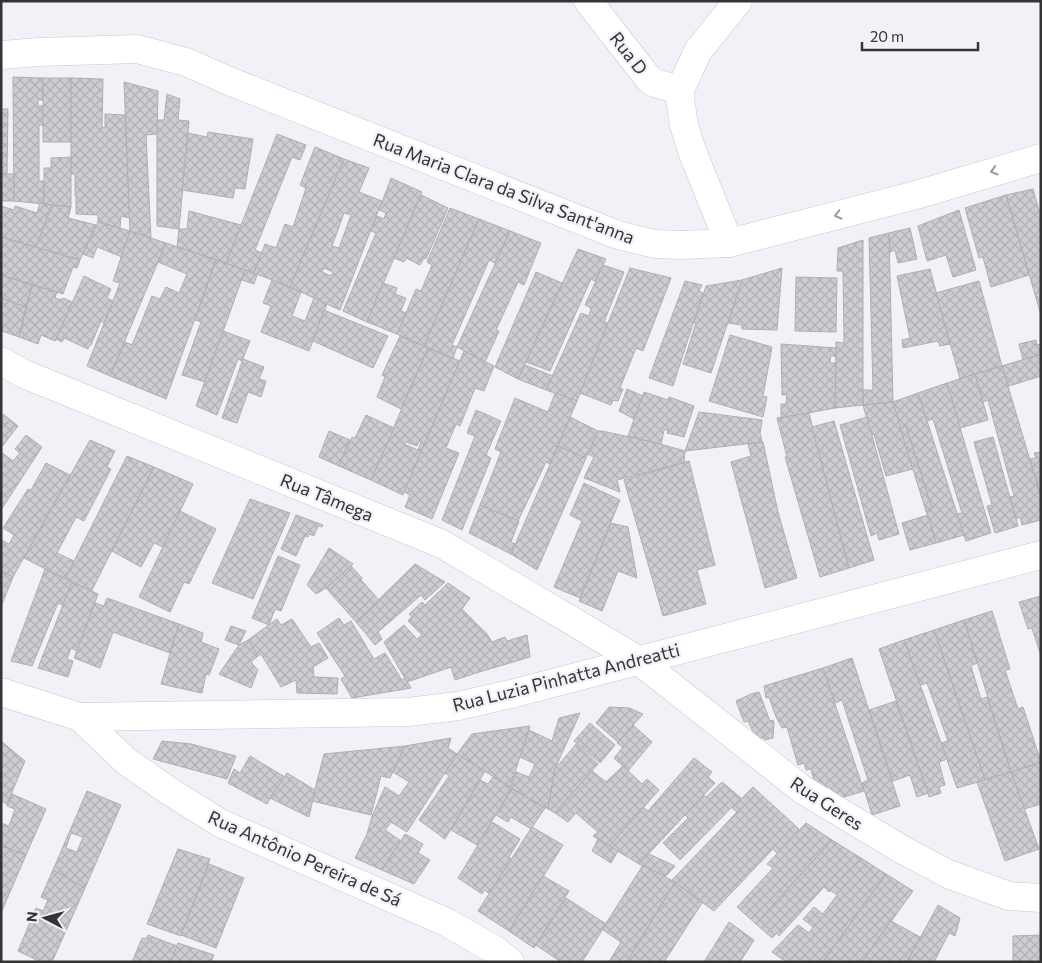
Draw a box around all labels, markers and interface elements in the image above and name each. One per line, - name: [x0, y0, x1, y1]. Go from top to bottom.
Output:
- scale bar: [862, 20, 978, 52]
- street label: Rua D: [606, 27, 652, 79]
- text: 20 m: [870, 27, 904, 45]
- street label: Rua Maria Clara da Silva Sant'anna: [370, 128, 638, 248]
- one-way arrow: [990, 166, 999, 176]
- one-way arrow: [833, 209, 842, 220]
- street label: Rua Tâmega: [277, 468, 377, 526]
- street label: Rua Luzia Pinhatta Andreatti: [450, 638, 682, 716]
- street label: Rua Geres: [787, 771, 867, 835]
- street label: Rua Antônio Pereira de Sá: [205, 805, 405, 911]
- north arrow: [20, 893, 70, 943]
- text: N: [23, 910, 41, 923]

